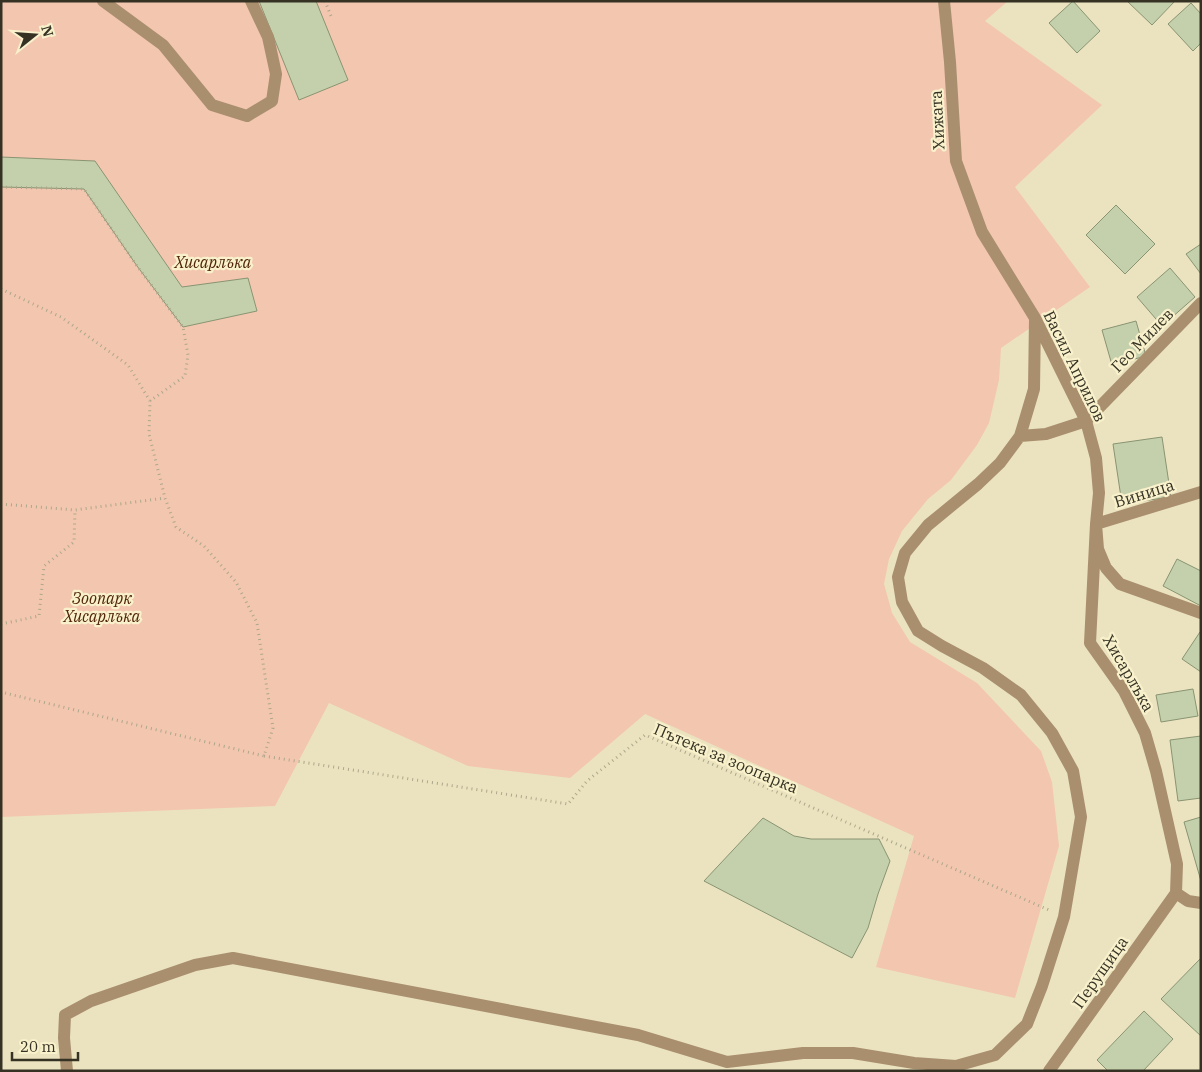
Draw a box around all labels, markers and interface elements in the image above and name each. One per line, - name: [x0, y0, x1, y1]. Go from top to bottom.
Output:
- north arrow: [10, 10, 60, 60]
- text: N: [37, 23, 58, 39]
- street label: Хижата: [925, 89, 949, 150]
- park label: Хисарлъка: [174, 252, 252, 272]
- street label: Гео Милев: [1107, 304, 1177, 376]
- street label: Васил Априлов: [1039, 307, 1111, 425]
- street label: Виница: [1112, 474, 1177, 512]
- park label: Зоопарк Хисарлъка: [63, 588, 141, 626]
- street label: Хисарлъка: [1099, 631, 1159, 715]
- street label: Пътека за зоопарка: [651, 719, 801, 798]
- street label: Перущица: [1068, 932, 1132, 1012]
- scale bar: [12, 1030, 79, 1062]
- text: 20 m: [20, 1037, 56, 1056]

